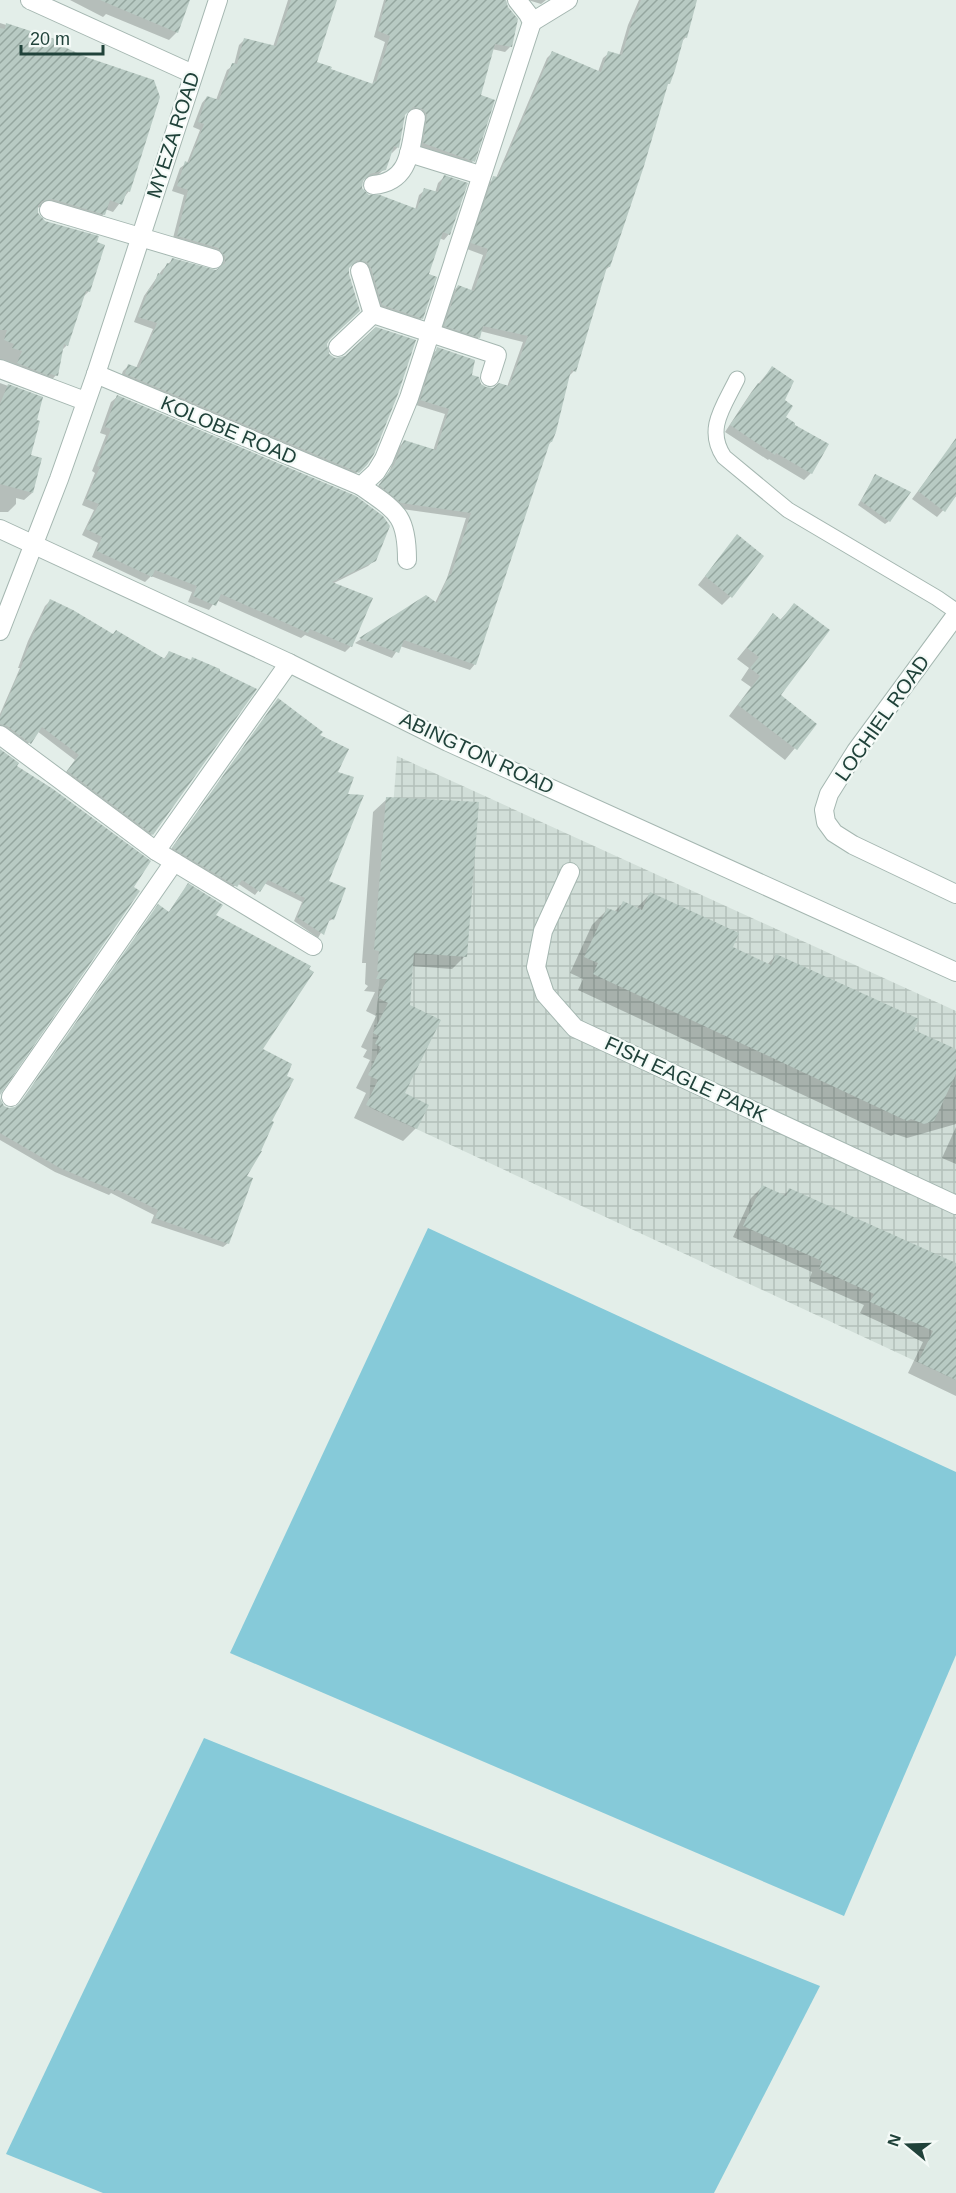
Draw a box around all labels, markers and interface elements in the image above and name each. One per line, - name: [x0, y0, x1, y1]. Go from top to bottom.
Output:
- scale bar: [21, 18, 104, 56]
- text: 20 m: [30, 29, 70, 49]
- street label: MYEZA ROAD: [142, 69, 204, 201]
- street label: KOLOBE ROAD: [158, 391, 300, 469]
- street label: LOCHIEL ROAD: [830, 651, 934, 785]
- street label: ABINGTON ROAD: [396, 708, 558, 798]
- street label: FISH EAGLE PARK: [601, 1032, 771, 1127]
- north arrow: [878, 2115, 938, 2175]
- text: N: [884, 2132, 904, 2149]

